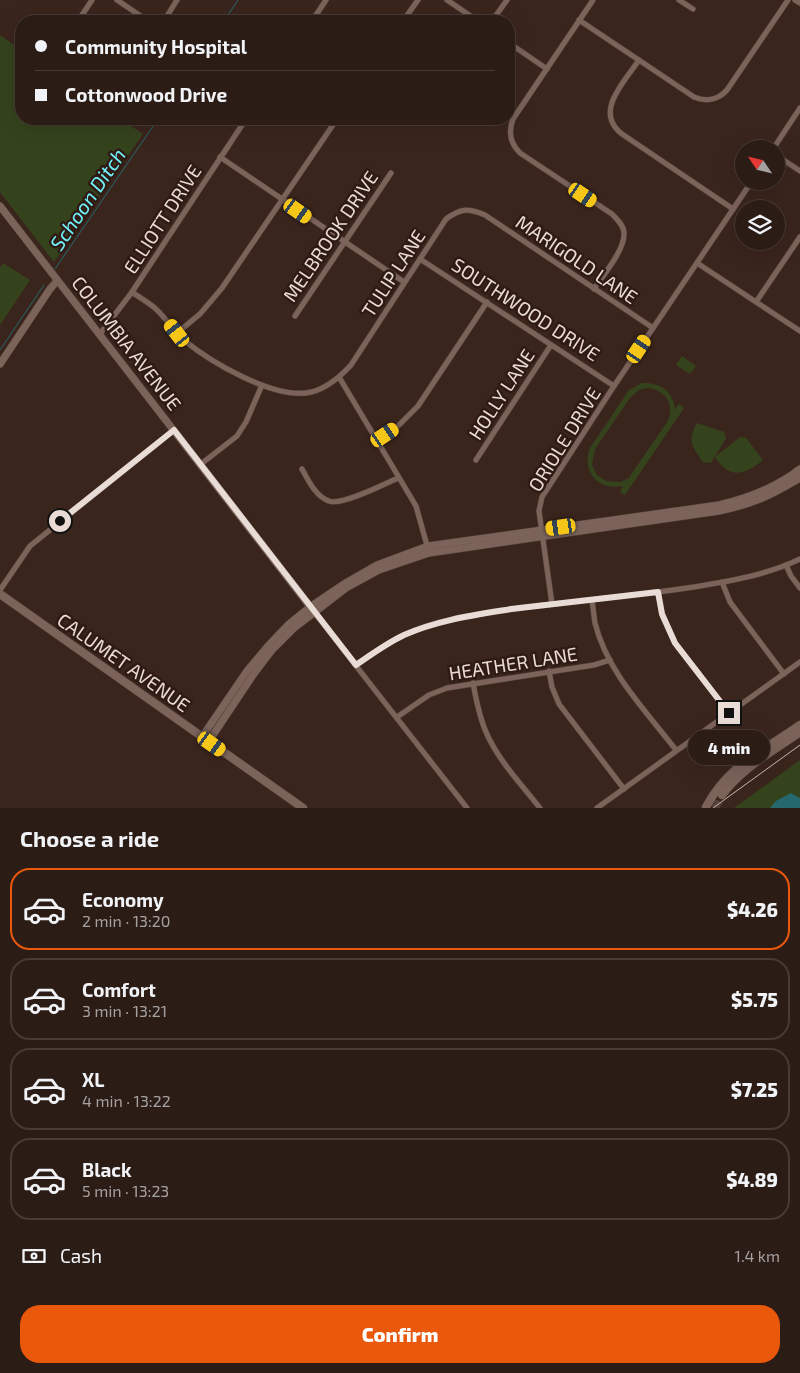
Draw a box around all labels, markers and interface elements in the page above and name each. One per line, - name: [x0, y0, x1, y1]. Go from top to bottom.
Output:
- text: Community Hospital: [65, 35, 247, 58]
- text: Cottonwood Drive: [65, 83, 227, 106]
- north arrow: [735, 140, 785, 190]
- map controls: [735, 140, 785, 250]
- water label: Schoon Ditch: [44, 143, 130, 255]
- street label: ELLIOTT DRIVE: [118, 160, 206, 278]
- street label: MELBROOK DRIVE: [278, 166, 382, 306]
- car: [566, 180, 599, 210]
- car: [281, 196, 314, 226]
- button: layers: [735, 200, 785, 250]
- street label: MARIGOLD LANE: [512, 210, 642, 308]
- street label: TULIP LANE: [356, 225, 430, 321]
- street label: SOUTHWOOD DRIVE: [448, 253, 604, 365]
- street label: COLUMBIA AVENUE: [67, 271, 187, 415]
- car: [161, 317, 192, 349]
- car: [624, 332, 653, 366]
- street label: HOLLY LANE: [463, 344, 539, 444]
- street label: ORIOLE DRIVE: [523, 383, 605, 495]
- car: [368, 420, 401, 450]
- route start: [49, 510, 71, 532]
- car: [545, 517, 576, 537]
- street label: CALUMET AVENUE: [53, 608, 195, 716]
- street label: HEATHER LANE: [447, 641, 579, 685]
- route end: [718, 702, 740, 724]
- car: [195, 729, 228, 759]
- callout: 4 min: [688, 730, 770, 766]
- text: 4 min: [708, 738, 750, 757]
- text: Choose a ride: [20, 825, 159, 851]
- icon: car: [22, 887, 67, 932]
- text: Economy: [82, 888, 164, 911]
- text: $4.26: [727, 898, 778, 921]
- text: 2 min · 13:20: [82, 911, 170, 930]
- icon: car: [22, 977, 67, 1022]
- text: Comfort: [82, 978, 156, 1001]
- text: $5.75: [731, 988, 778, 1011]
- text: 3 min · 13:21: [82, 1001, 167, 1020]
- icon: car: [22, 1067, 67, 1112]
- text: XL: [82, 1068, 104, 1091]
- text: $7.25: [731, 1078, 778, 1101]
- text: 4 min · 13:22: [82, 1091, 171, 1110]
- icon: car: [22, 1157, 67, 1202]
- text: Black: [82, 1158, 132, 1181]
- text: $4.89: [726, 1168, 778, 1191]
- text: 5 min · 13:23: [82, 1181, 169, 1200]
- icon: cash: [20, 1242, 48, 1270]
- text: Cash: [60, 1244, 102, 1267]
- text: 1.4 km: [735, 1246, 780, 1265]
- button: Confirm: [20, 1305, 780, 1363]

